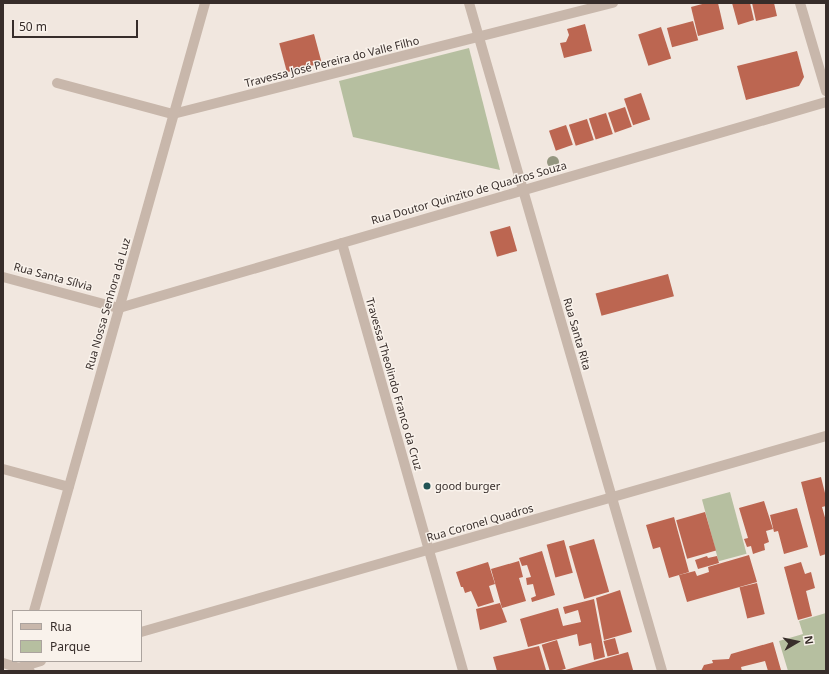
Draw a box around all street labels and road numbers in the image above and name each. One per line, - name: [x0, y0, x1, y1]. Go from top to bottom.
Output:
- street label: Travessa José Pereira do Valle Filho: [243, 34, 421, 90]
- street label: Rua Doutor Quinzito de Quadros Souza: [370, 159, 568, 227]
- street label: Rua Nossa Senhora da Luz: [83, 237, 133, 371]
- street label: Rua Santa Sílvia: [12, 260, 94, 294]
- street label: Travessa Theolindo Franco da Cruz: [363, 296, 425, 472]
- street label: Rua Santa Rita: [560, 296, 594, 372]
- street label: Rua Coronel Quadros: [425, 501, 535, 545]

